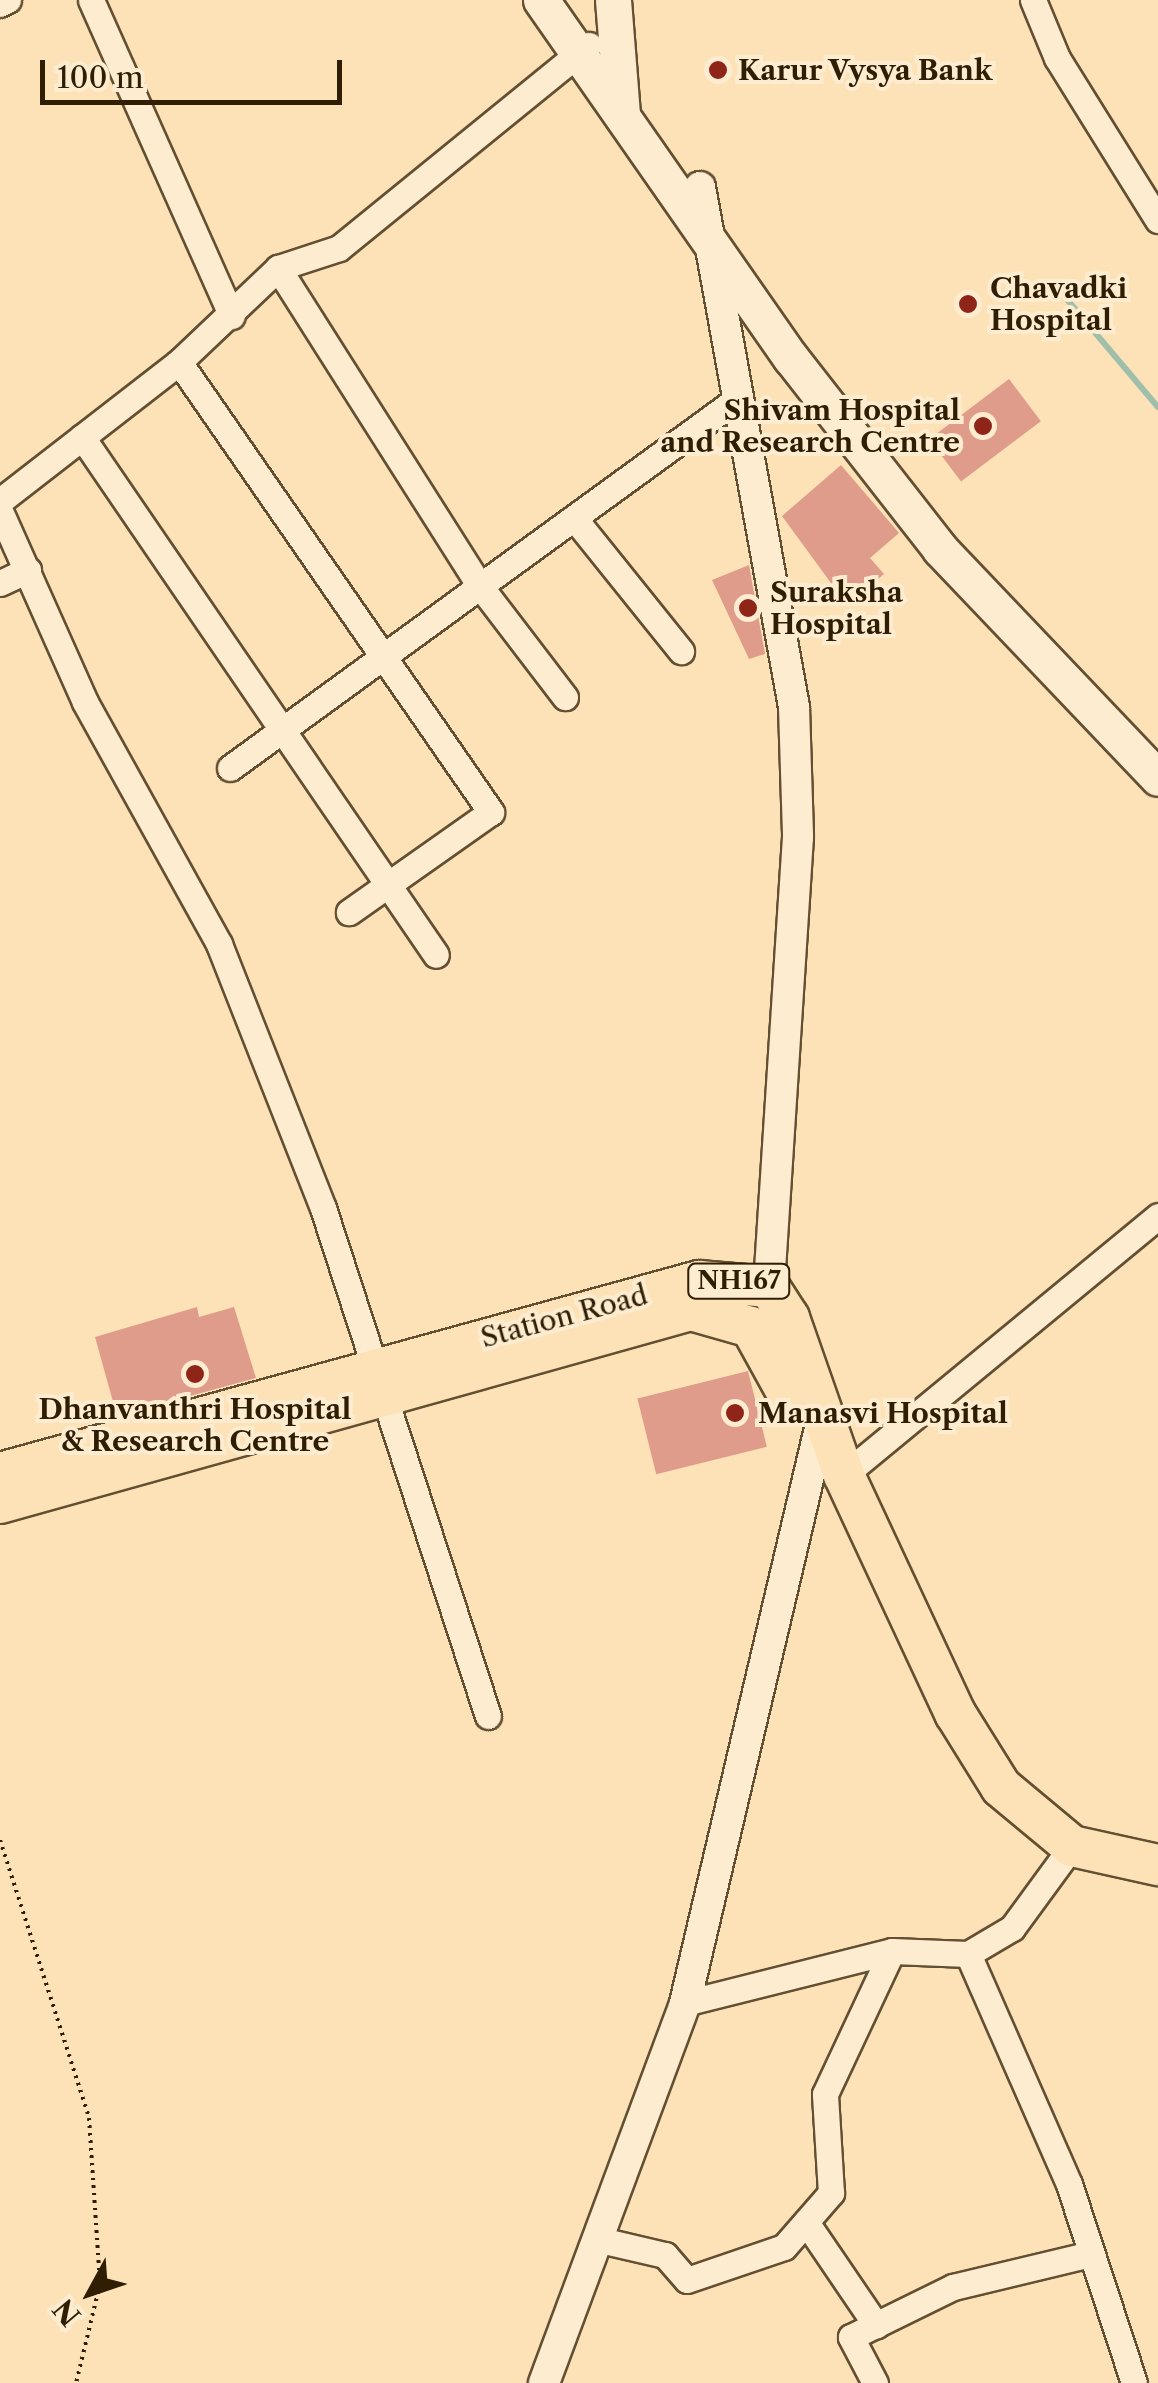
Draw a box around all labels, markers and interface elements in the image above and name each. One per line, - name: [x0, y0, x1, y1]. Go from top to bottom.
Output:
- scale bar: [45, 40, 348, 102]
- place label: Karur Vysya Bank: [738, 53, 994, 87]
- text: 100 m: [57, 59, 144, 96]
- marker: Karur Vysya Bank: [707, 59, 729, 81]
- place label: Chavadki Hospital: [990, 271, 1127, 337]
- marker: Chavadki Hospital: [955, 291, 981, 317]
- place label: Shivam Hospital and Research Centre: [660, 393, 960, 459]
- marker: Shivam Hospital and Research Centre: [970, 413, 996, 439]
- place label: Suraksha Hospital: [770, 575, 903, 641]
- marker: Suraksha Hospital: [735, 595, 761, 621]
- road number: NH167: [686, 1261, 792, 1301]
- street label: Station Road: [477, 1278, 651, 1354]
- marker: Dhanvanthri Hospital & Research Centre: [182, 1361, 208, 1387]
- place label: Dhanvanthri Hospital & Research Centre: [39, 1392, 351, 1458]
- place label: Manasvi Hospital: [758, 1396, 1008, 1430]
- marker: Manasvi Hospital: [722, 1400, 748, 1426]
- north arrow: [40, 2243, 140, 2343]
- text: N: [46, 2292, 88, 2333]

